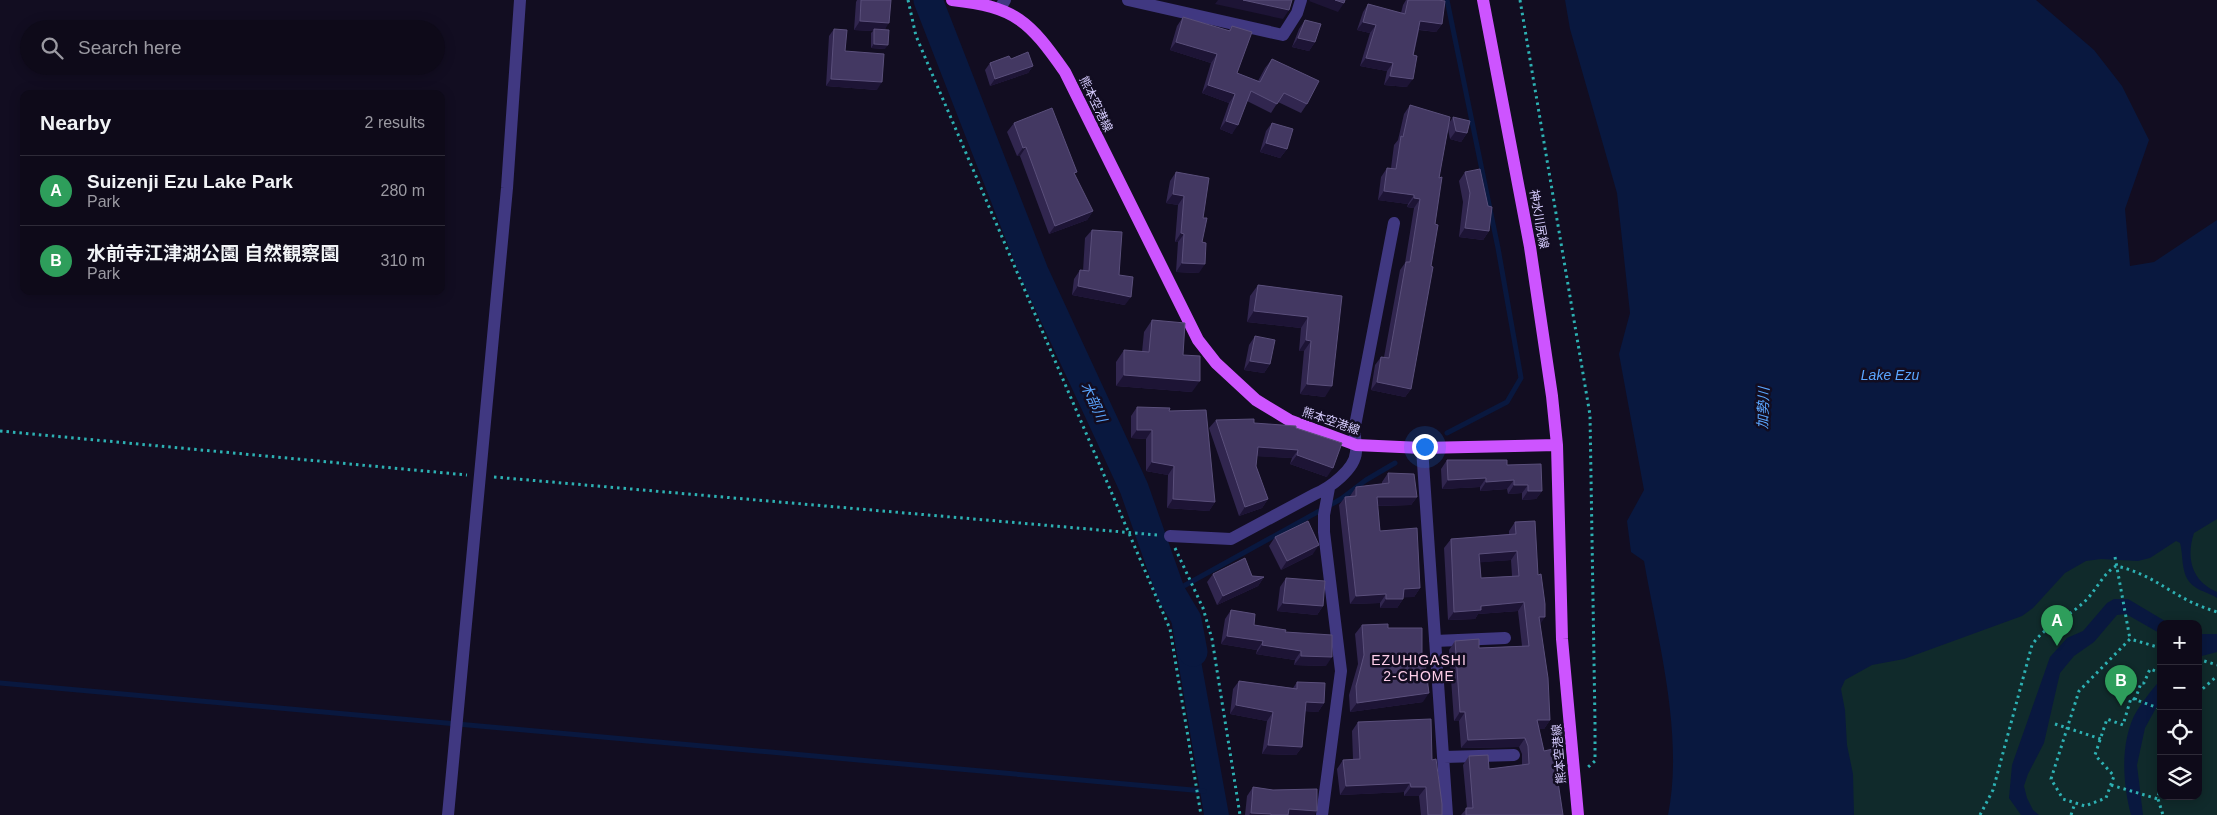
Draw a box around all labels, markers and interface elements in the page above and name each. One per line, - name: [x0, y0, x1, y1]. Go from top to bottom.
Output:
- search box: [20, 20, 445, 75]
- icon: search: [38, 34, 66, 62]
- text: Search here: [78, 37, 182, 58]
- street label: 熊本空港線: [1077, 74, 1115, 134]
- text: Nearby: [40, 111, 111, 134]
- text: 2 results: [365, 114, 425, 131]
- text: Suizenji Ezu Lake Park: [87, 171, 293, 192]
- text: A: [50, 182, 62, 199]
- text: 280 m: [381, 182, 425, 199]
- street label: 神水川尻線: [1527, 188, 1551, 250]
- text: Park: [87, 193, 120, 210]
- text: 水前寺江津湖公園 自然観察園: [87, 243, 339, 264]
- text: B: [50, 252, 62, 269]
- text: 310 m: [381, 252, 425, 269]
- text: Park: [87, 265, 120, 282]
- water label: Lake Ezu: [1861, 367, 1919, 383]
- water label: 木部川: [1078, 380, 1111, 426]
- water label: 加勢川: [1754, 385, 1772, 429]
- street label: 熊本空港線: [1300, 405, 1362, 437]
- your location: [1412, 434, 1438, 460]
- pin: A: [2041, 605, 2073, 646]
- map controls: [2157, 620, 2202, 800]
- button: +: [2157, 620, 2202, 665]
- district label: EZUHIGASHI 2-CHOME: [1371, 652, 1467, 684]
- pin: B: [2105, 665, 2137, 706]
- button: −: [2157, 665, 2202, 710]
- button: locate: [2157, 710, 2202, 755]
- street label: 熊本空港線: [1549, 723, 1569, 785]
- button: layers: [2157, 755, 2202, 800]

